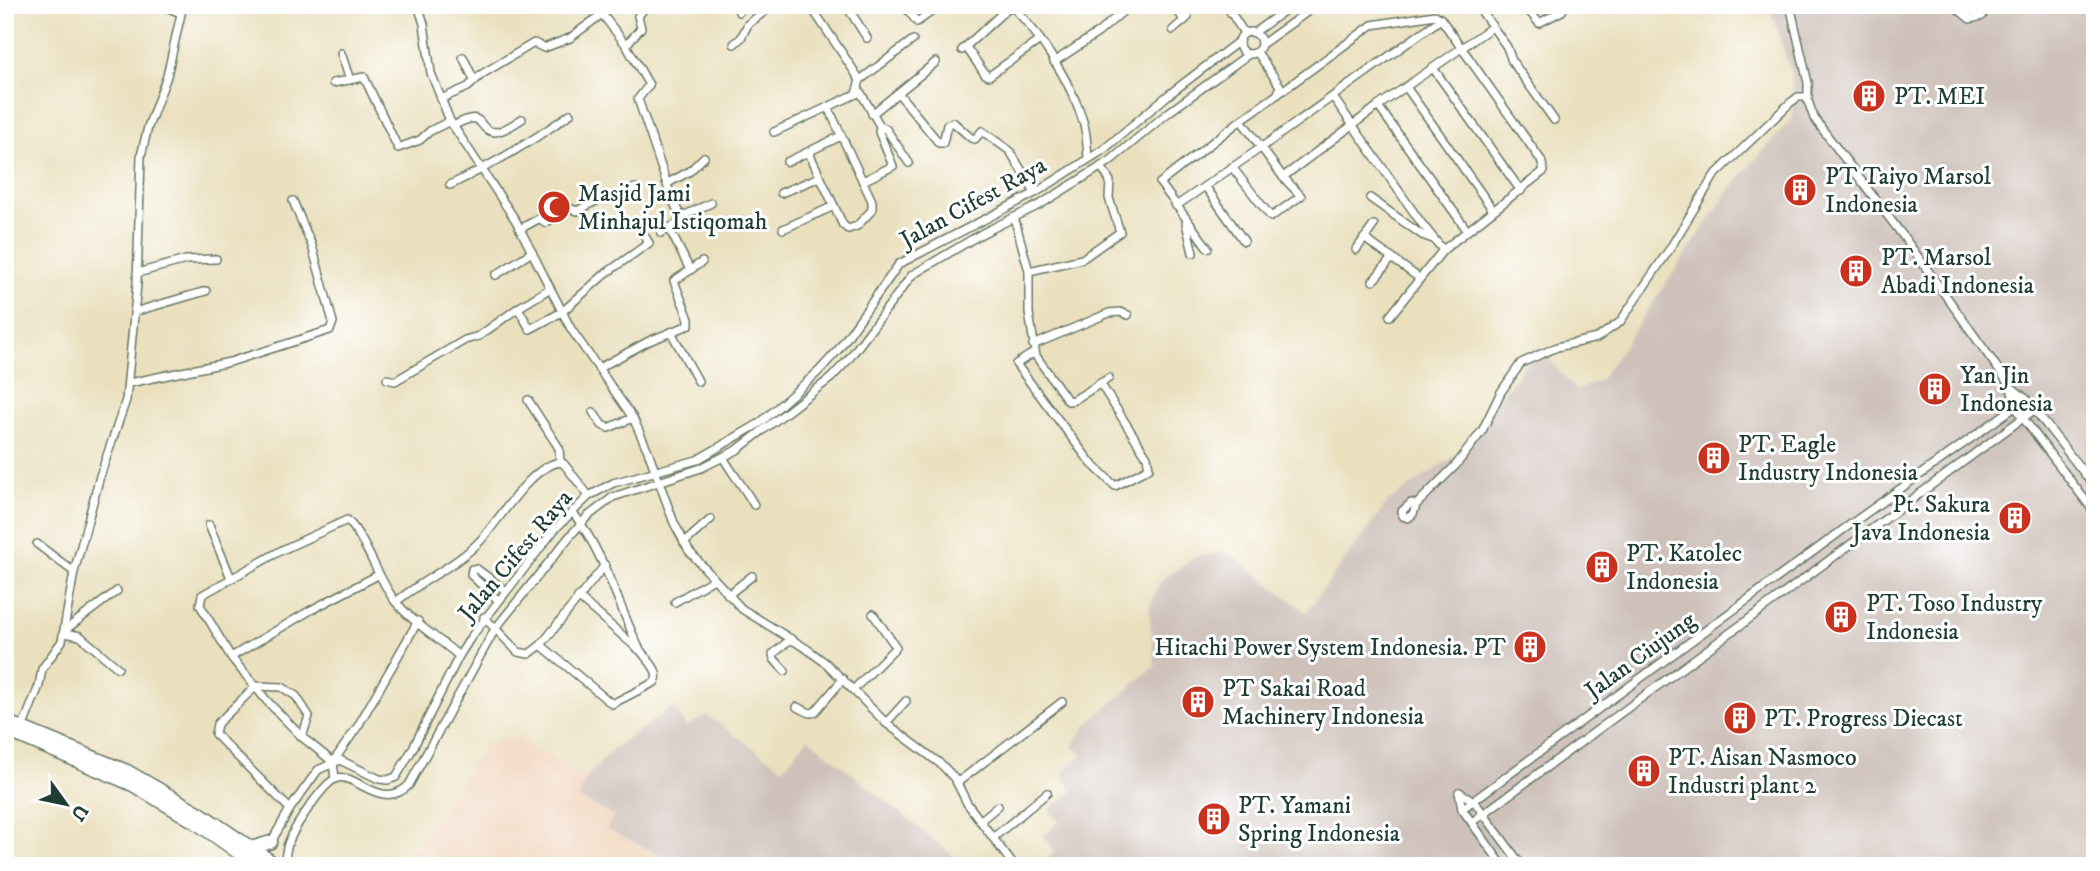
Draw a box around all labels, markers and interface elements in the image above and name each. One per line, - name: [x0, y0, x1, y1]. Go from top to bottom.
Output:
- building icon: PT. MEI: [1850, 77, 1888, 115]
- place label: PT. MEI: [1894, 82, 1985, 112]
- street label: Jalan Cifest Raya: [893, 150, 1052, 256]
- place label: PT Taiyo Marsol Indonesia: [1825, 162, 1992, 220]
- building icon: PT Taiyo Marsol Indonesia: [1781, 171, 1819, 209]
- place label: Masjid Jami Minhajul Istiqomah: [578, 179, 768, 237]
- mosque icon: Masjid Jami Minhajul Istiqomah: [535, 188, 573, 226]
- place label: PT. Marsol Abadi Indonesia: [1881, 243, 2035, 301]
- building icon: PT. Marsol Abadi Indonesia: [1837, 252, 1875, 290]
- place label: Yan Jin Indonesia: [1960, 361, 2054, 419]
- building icon: Yan Jin Indonesia: [1916, 370, 1954, 408]
- place label: PT. Eagle Industry Indonesia: [1738, 430, 1919, 488]
- building icon: PT. Eagle Industry Indonesia: [1695, 439, 1733, 477]
- street label: Jalan Cifest Raya: [451, 483, 580, 629]
- place label: Pt. Sakura Java Indonesia: [1850, 490, 1991, 548]
- building icon: Pt. Sakura Java Indonesia: [1996, 499, 2034, 537]
- place label: PT. Katolec Indonesia: [1626, 539, 1742, 597]
- building icon: PT. Katolec Indonesia: [1583, 548, 1621, 586]
- place label: PT. Toso Industry Indonesia: [1866, 589, 2043, 647]
- building icon: PT. Toso Industry Indonesia: [1822, 598, 1860, 636]
- street label: Jalan Ciujung: [1578, 605, 1702, 707]
- building icon: Hitachi Power System Indonesia. PT: [1511, 628, 1549, 666]
- place label: Hitachi Power System Indonesia. PT: [1154, 633, 1506, 663]
- place label: PT Sakai Road Machinery Indonesia: [1222, 674, 1425, 732]
- building icon: PT Sakai Road Machinery Indonesia: [1179, 683, 1217, 721]
- building icon: PT. Progress Diecast: [1721, 699, 1759, 737]
- place label: PT. Progress Diecast: [1764, 704, 1963, 734]
- place label: PT. Aisan Nasmoco Industri plant 2: [1668, 743, 1857, 801]
- building icon: PT. Aisan Nasmoco Industri plant 2: [1625, 752, 1663, 790]
- north arrow: [32, 770, 102, 840]
- place label: PT. Yamani Spring Indonesia: [1238, 791, 1401, 849]
- text: U: [65, 800, 93, 825]
- building icon: PT. Yamani Spring Indonesia: [1195, 800, 1233, 838]

